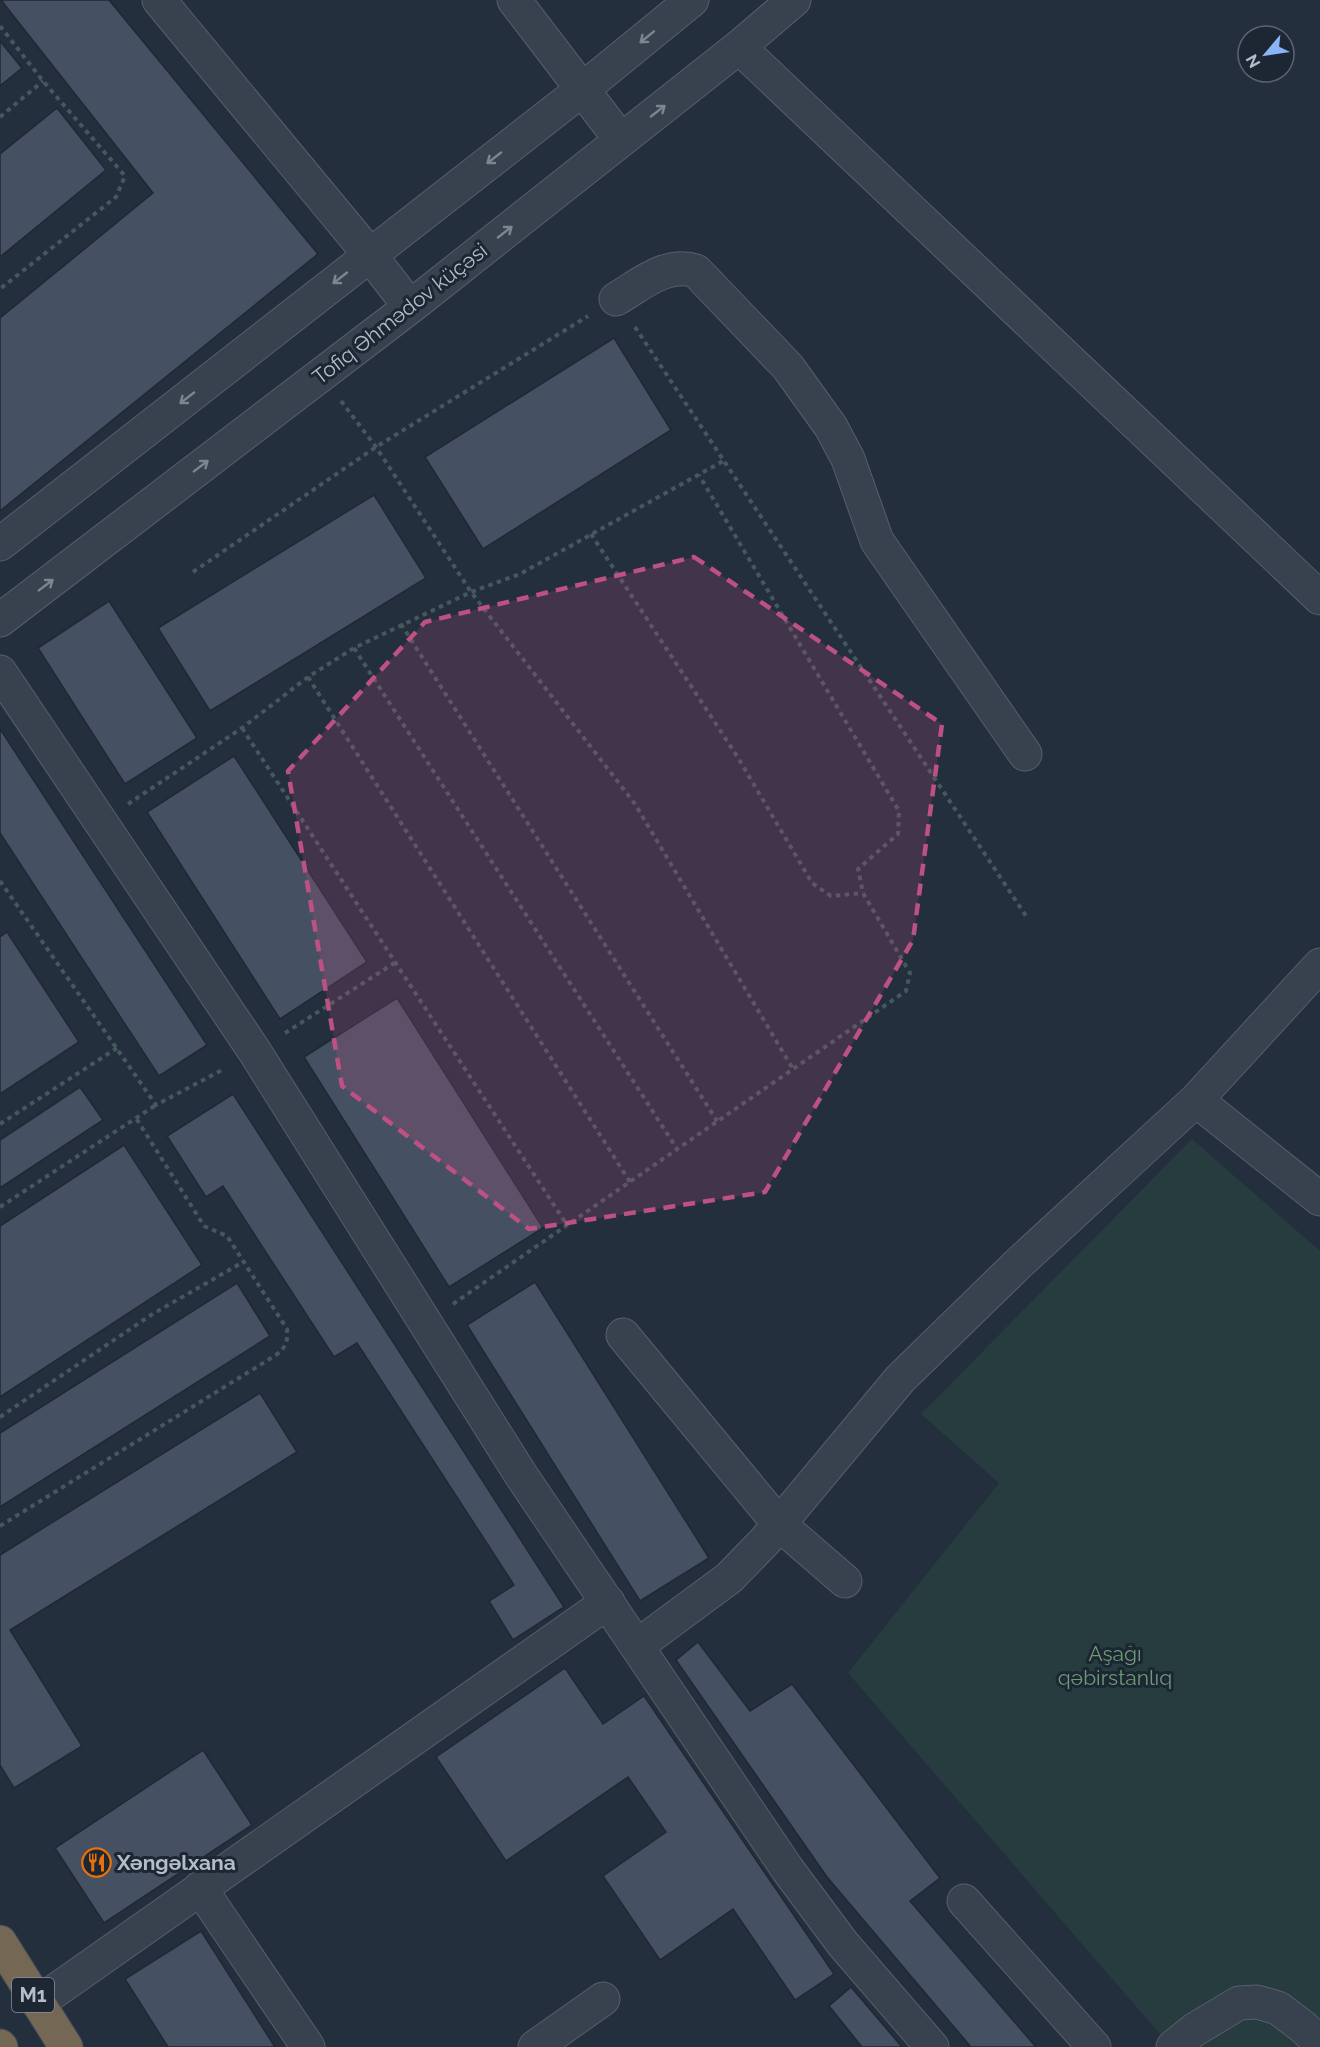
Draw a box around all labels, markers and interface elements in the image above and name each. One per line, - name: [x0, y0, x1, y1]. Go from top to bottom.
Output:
- north arrow: [1236, 24, 1296, 84]
- one-way arrow: [640, 30, 655, 44]
- text: N: [1242, 51, 1265, 71]
- one-way arrow: [650, 104, 666, 117]
- one-way arrow: [486, 152, 502, 165]
- one-way arrow: [497, 225, 513, 238]
- street label: Tofiq Əhmədov küçəsi: [308, 238, 492, 389]
- one-way arrow: [333, 272, 349, 285]
- one-way arrow: [179, 392, 195, 405]
- one-way arrow: [193, 460, 209, 473]
- one-way arrow: [38, 578, 54, 591]
- park label: Aşağı qəbirstanlıq: [1058, 1641, 1172, 1690]
- restaurant icon: Xəngəlxana: [80, 1847, 112, 1879]
- place label: Xəngəlxana: [116, 1850, 236, 1875]
- road number: M1: [12, 1978, 54, 2012]

